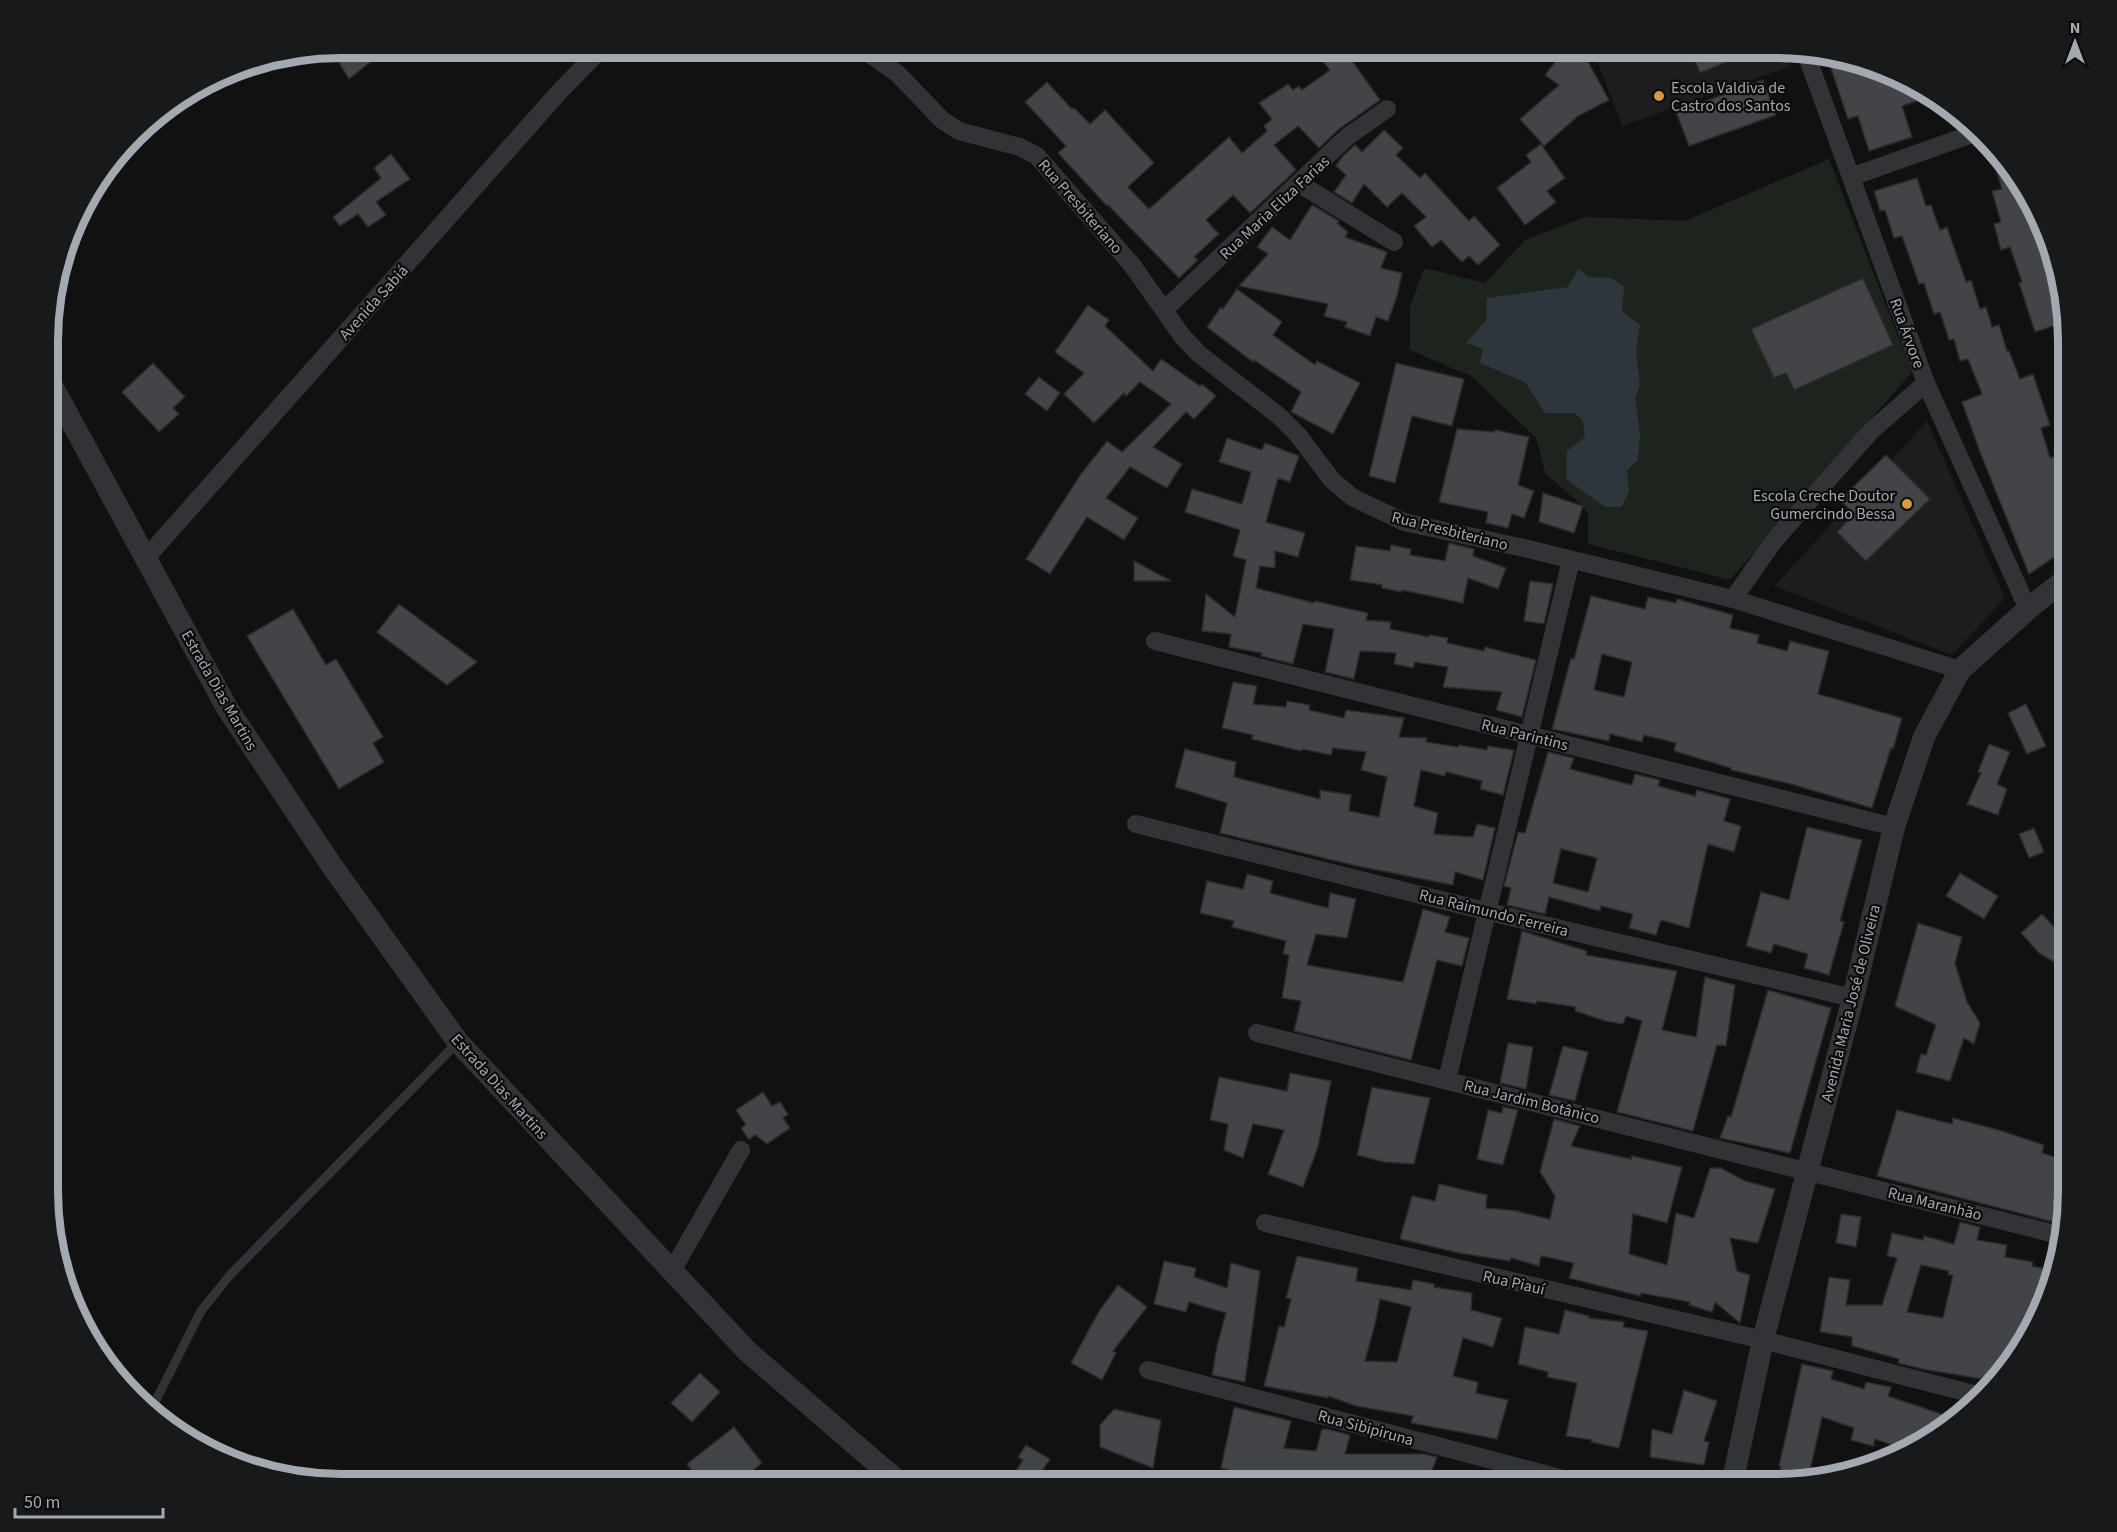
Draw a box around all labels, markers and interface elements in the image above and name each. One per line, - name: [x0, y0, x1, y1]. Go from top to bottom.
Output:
- north arrow: [2045, 12, 2105, 72]
- text: N: [2070, 17, 2080, 39]
- place label: Escola Valdiva de Castro dos Santos: [1671, 77, 1791, 117]
- marker: Escola Valdiva de Castro dos Santos: [1652, 89, 1666, 103]
- street label: Rua Maria Eliza Farias: [1215, 151, 1335, 265]
- street label: Rua Presbiteriano: [1033, 155, 1128, 259]
- street label: Avenida Sabiá: [334, 260, 413, 345]
- street label: Rua Árvore: [1884, 295, 1930, 372]
- place label: Escola Creche Doutor Gumercindo Bessa: [1753, 485, 1895, 525]
- marker: Escola Creche Doutor Gumercindo Bessa: [1900, 497, 1914, 511]
- street label: Rua Presbiteriano: [1389, 506, 1510, 556]
- street label: Estrada Dias Martins: [176, 626, 263, 755]
- street label: Rua Parintins: [1479, 714, 1571, 756]
- street label: Rua Raimundo Ferreira: [1417, 884, 1571, 942]
- street label: Avenida Maria José de Oliveira: [1816, 902, 1886, 1104]
- street label: Estrada Dias Martins: [446, 1029, 553, 1145]
- street label: Rua Jardim Botânico: [1462, 1075, 1602, 1129]
- street label: Rua Maranhão: [1885, 1182, 1984, 1226]
- street label: Rua Piauí: [1481, 1265, 1548, 1301]
- street label: Rua Sibipiruna: [1315, 1405, 1416, 1451]
- scale bar: [15, 1481, 164, 1519]
- text: 50 m: [24, 1490, 60, 1515]

